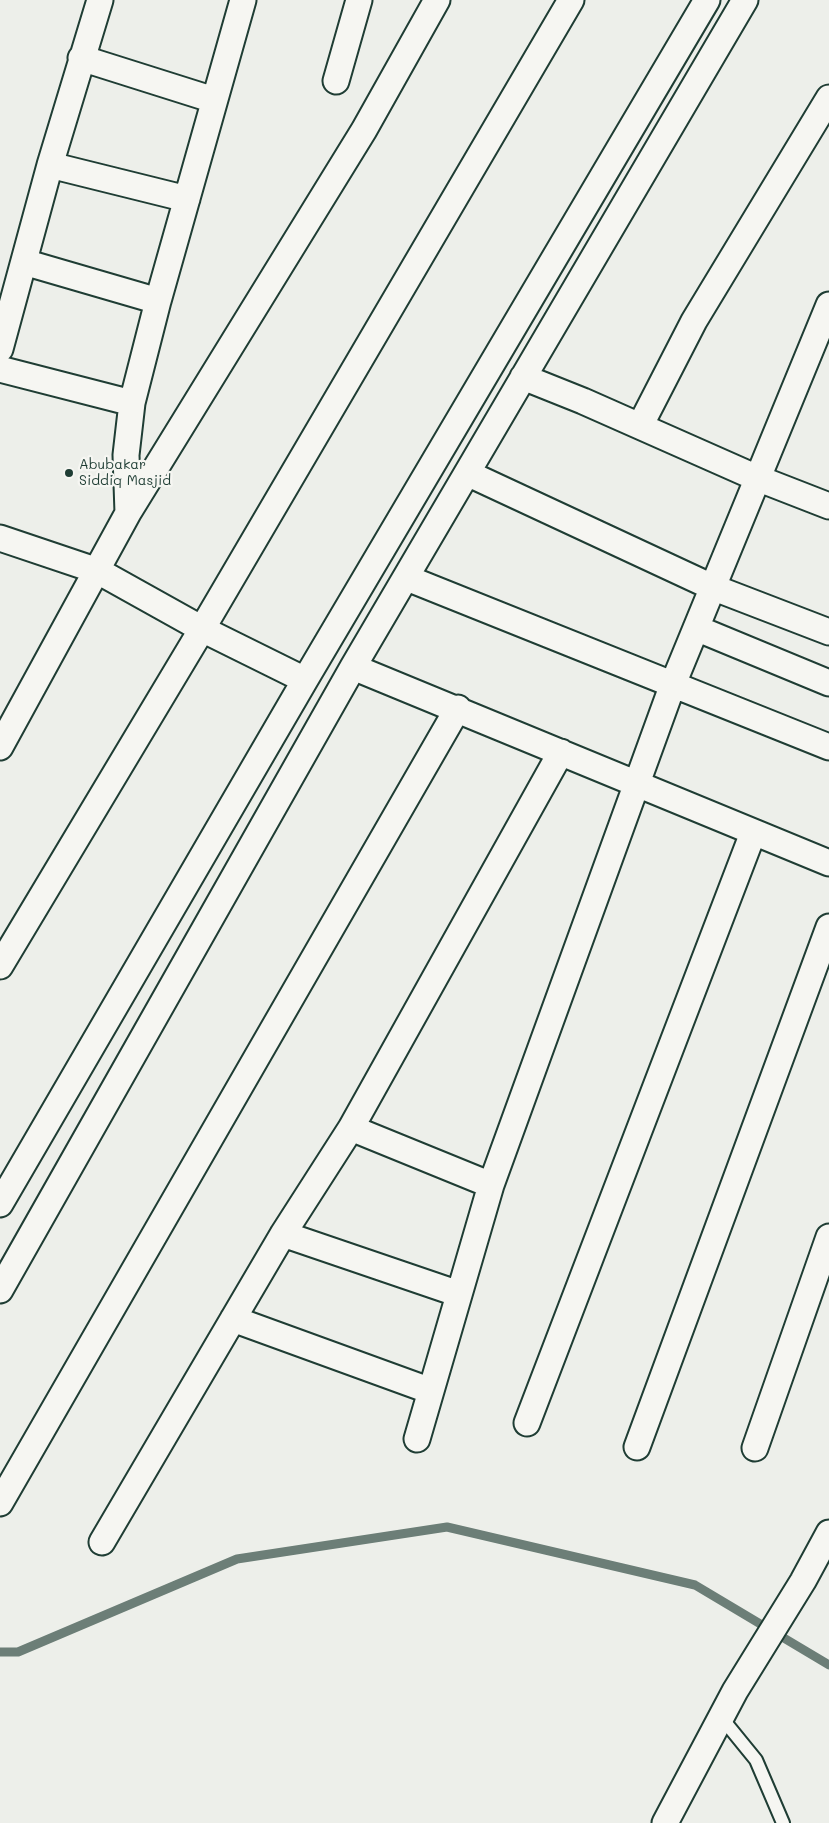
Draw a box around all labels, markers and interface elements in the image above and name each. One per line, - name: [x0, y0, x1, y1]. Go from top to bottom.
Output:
- place label: Abubakar Siddiq Masjid: [79, 457, 171, 490]
- marker: Abubakar Siddiq Masjid: [63, 467, 75, 479]

